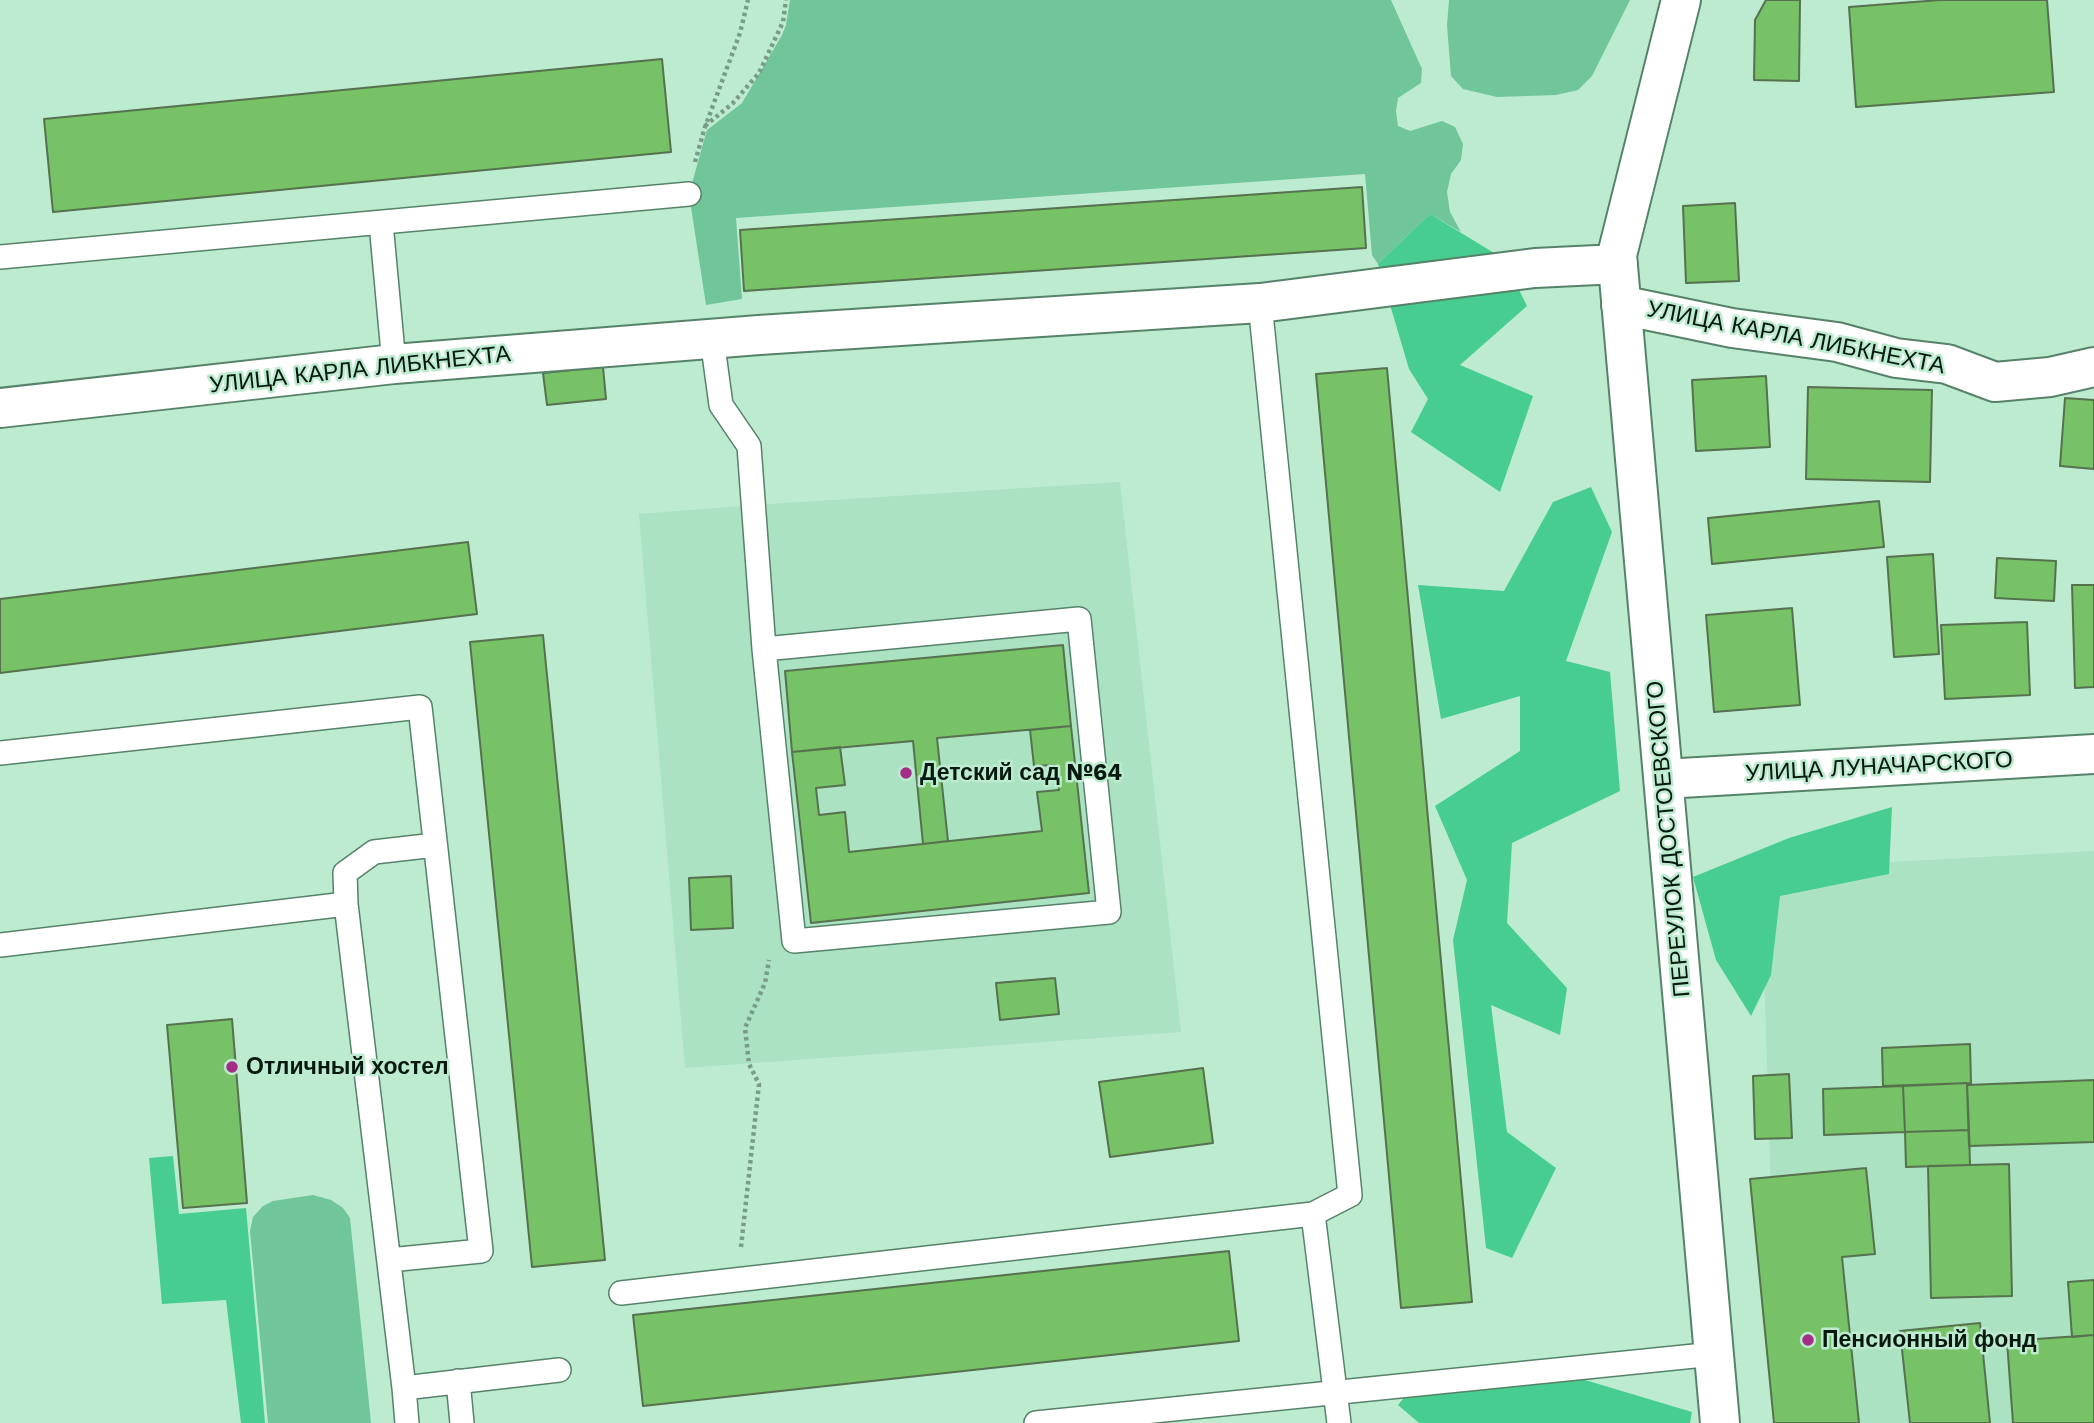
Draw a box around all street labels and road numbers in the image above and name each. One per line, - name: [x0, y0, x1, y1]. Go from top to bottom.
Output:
- street label: УЛИЦА КАРЛА ЛИБКНЕХТА: [1645, 296, 1947, 380]
- street label: УЛИЦА КАРЛА ЛИБКНЕХТА: [208, 340, 512, 400]
- street label: ПЕРЕУЛОК ДОСТОЕВСКОГО: [1641, 680, 1697, 998]
- street label: УЛИЦА ЛУНАЧАРСКОГО: [1744, 746, 2014, 788]

